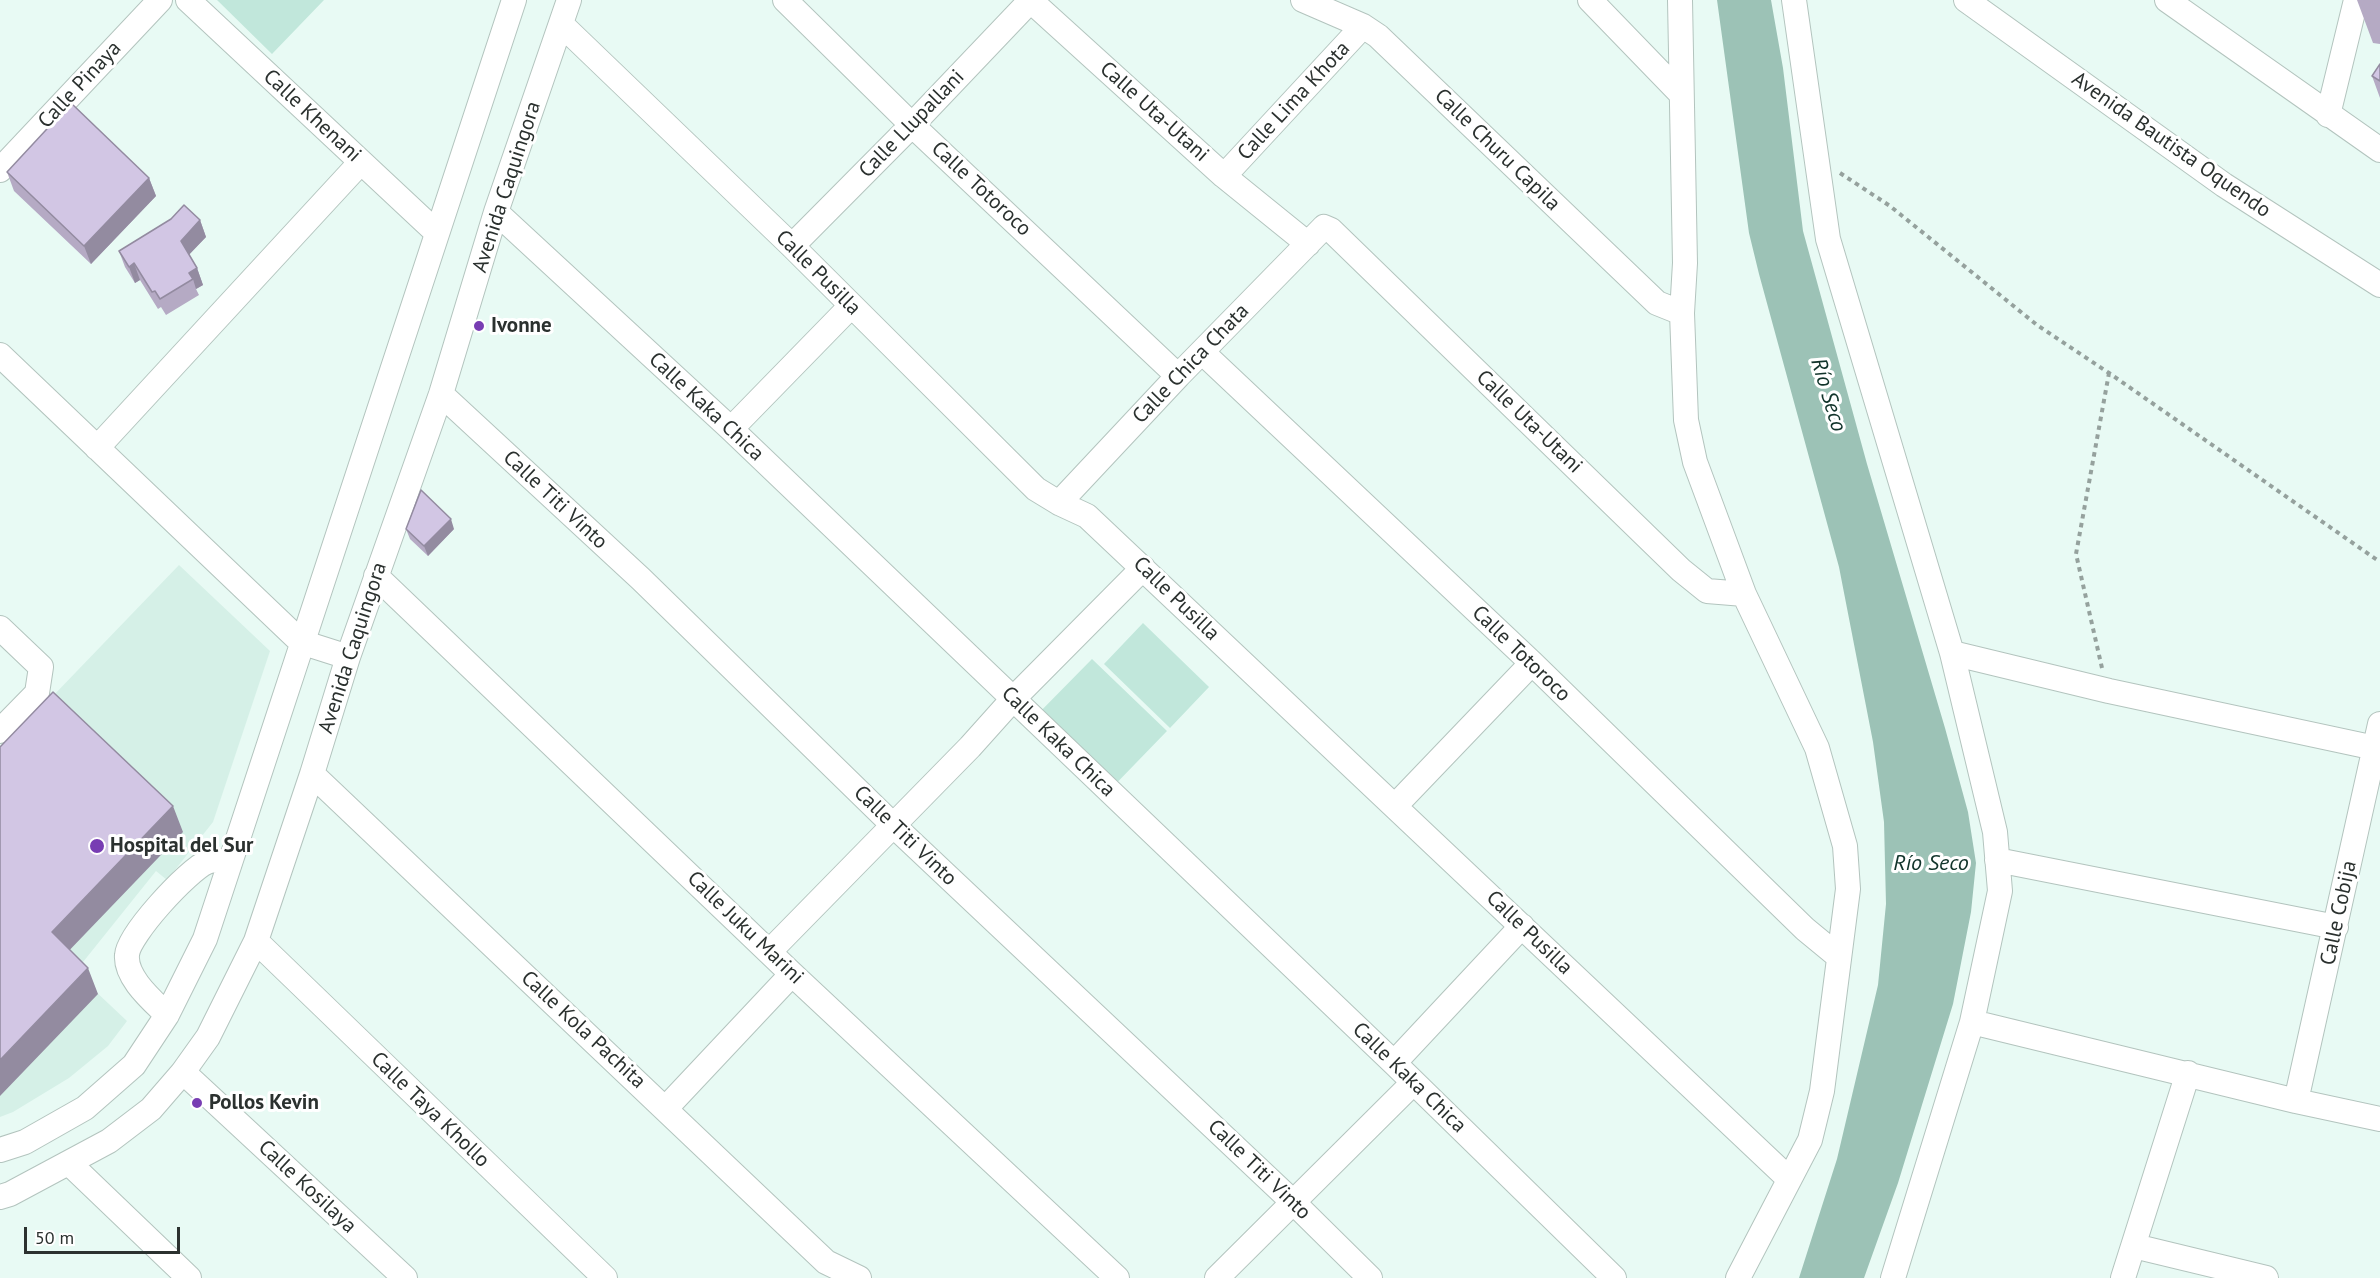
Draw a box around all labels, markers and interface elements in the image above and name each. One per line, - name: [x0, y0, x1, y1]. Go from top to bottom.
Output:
- street label: Calle Pinaya: [33, 36, 127, 134]
- street label: Calle Lima Khota: [1233, 36, 1355, 166]
- street label: Calle Uta-Utani: [1094, 57, 1214, 167]
- street label: Calle Khenani: [258, 64, 366, 168]
- street label: Calle Llupallani: [854, 65, 970, 183]
- street label: Avenida Bautista Oquendo: [2067, 67, 2275, 223]
- street label: Calle Churu Capila: [1429, 84, 1565, 216]
- street label: Avenida Caquingora: [467, 98, 547, 276]
- street label: Calle Totoroco: [926, 136, 1036, 242]
- street label: Calle Pusilla: [770, 225, 866, 321]
- street label: Calle Chica Chata: [1128, 299, 1254, 429]
- place label: Ivonne: [491, 313, 552, 339]
- marker: Ivonne: [472, 319, 486, 333]
- street label: Calle Kaka Chica: [643, 347, 769, 467]
- water label: Río Seco: [1804, 355, 1852, 435]
- street label: Calle Uta-Utani: [1471, 365, 1587, 479]
- street label: Calle Titi Vinto: [498, 445, 612, 555]
- street label: Calle Pusilla: [1128, 552, 1224, 646]
- street label: Avenida Caquingora: [313, 559, 393, 737]
- street label: Calle Totoroco: [1466, 601, 1576, 707]
- street label: Calle Kaka Chica: [996, 681, 1120, 803]
- street label: Calle Titi Vinto: [848, 781, 962, 891]
- place label: Hospital del Sur: [110, 833, 253, 859]
- marker: Hospital del Sur: [88, 837, 106, 855]
- water label: Río Seco: [1893, 851, 1969, 877]
- street label: Calle Cobija: [2316, 858, 2362, 968]
- street label: Calle Juku Marini: [682, 866, 808, 990]
- street label: Calle Pusilla: [1481, 886, 1577, 980]
- street label: Calle Kola Pachita: [515, 966, 651, 1094]
- street label: Calle Kaka Chica: [1347, 1017, 1471, 1139]
- street label: Calle Taya Khollo: [365, 1047, 495, 1173]
- place label: Pollos Kevin: [209, 1090, 319, 1116]
- marker: Pollos Kevin: [190, 1096, 204, 1110]
- street label: Calle Titi Vinto: [1202, 1115, 1316, 1225]
- street label: Calle Kosilaya: [253, 1135, 361, 1239]
- scale bar: [27, 1215, 183, 1253]
- text: 50 m: [35, 1226, 74, 1249]

